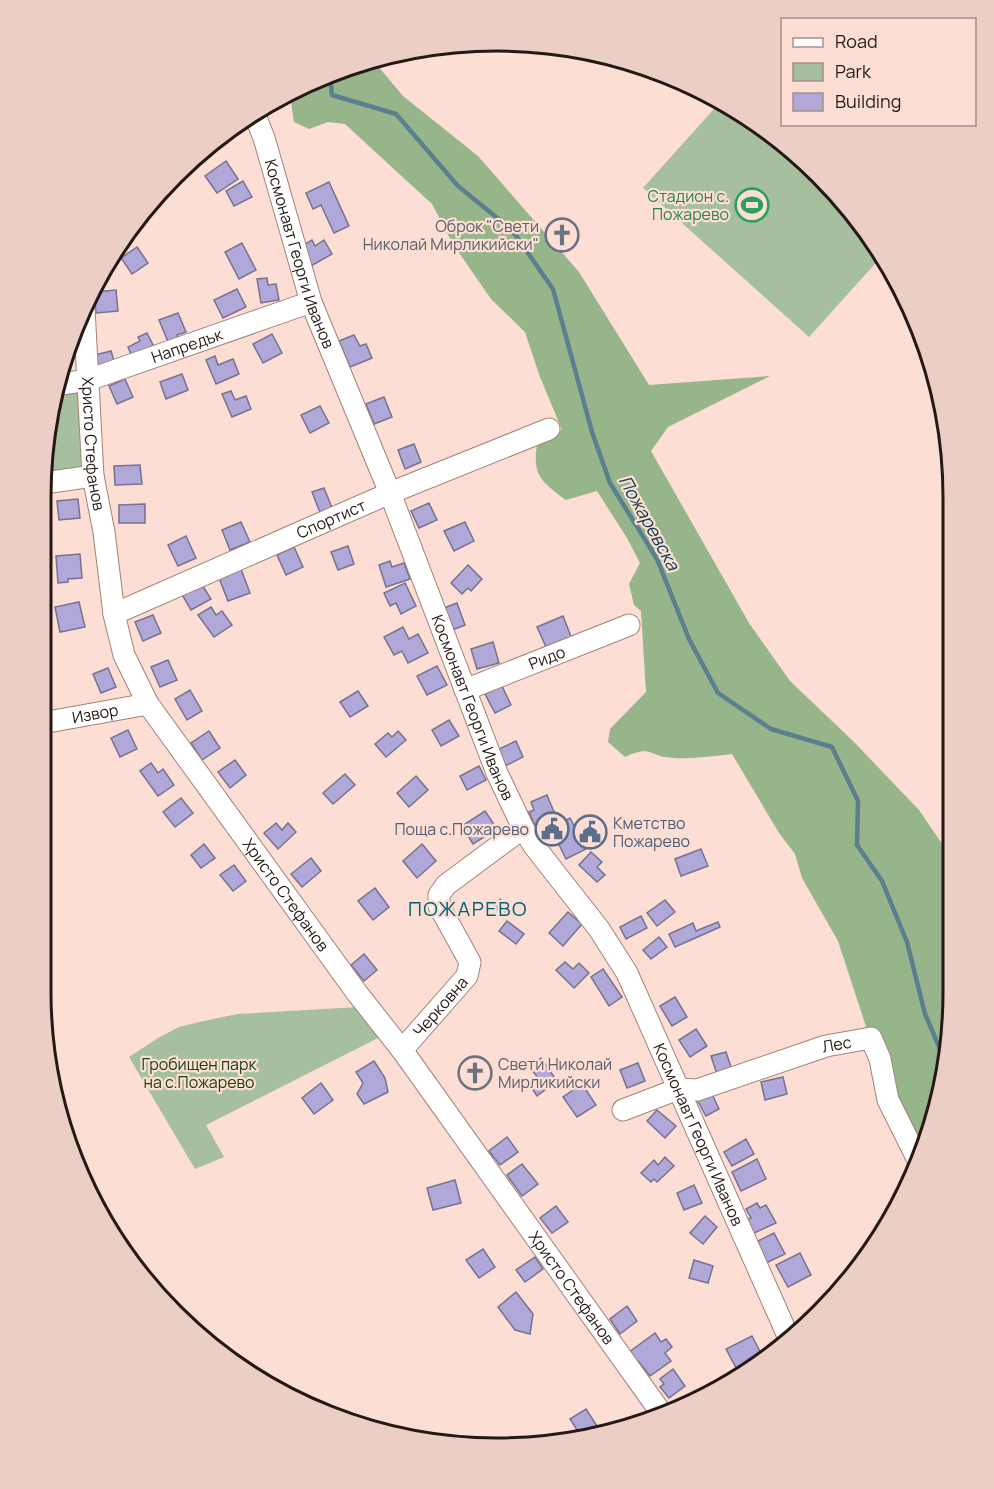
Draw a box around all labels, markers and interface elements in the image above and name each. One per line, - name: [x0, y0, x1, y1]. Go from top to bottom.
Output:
- legend: [781, 18, 976, 126]
- text: Road: [835, 29, 878, 53]
- text: Park: [835, 59, 872, 83]
- text: Building: [835, 89, 901, 113]
- street label: Космонавт Георги Иванов: [260, 156, 340, 352]
- place label: Стадион с. Пожарево: [647, 185, 729, 225]
- sports icon: Стадион с. Пожарево: [734, 187, 770, 223]
- place label: Оброк "Свети Николай Мирликийски": [363, 215, 539, 255]
- church icon: Оброк "Свети Николай Мирликийски": [544, 217, 580, 253]
- street label: Напредък: [148, 322, 227, 368]
- street label: Христо Стефанов: [77, 376, 111, 513]
- water label: Пожаревска: [614, 471, 686, 575]
- street label: Спортист: [293, 494, 369, 544]
- street label: Космонавт Георги Иванов: [427, 612, 519, 804]
- street label: Ридо: [525, 640, 568, 675]
- street label: Извор: [70, 699, 120, 728]
- public building icon: Поща с.Пожарево: [534, 811, 570, 847]
- place label: Кметство Пожарево: [613, 812, 690, 852]
- public building icon: Кметство Пожарево: [572, 814, 608, 850]
- place label: Поща с.Пожарево: [395, 818, 529, 840]
- street label: Христо Стефанов: [238, 834, 334, 956]
- district label: ПОЖАРЕВО: [408, 895, 528, 922]
- street label: Черковна: [408, 972, 473, 1041]
- street label: Лес: [820, 1031, 853, 1058]
- street label: Космонавт Георги Иванов: [649, 1040, 749, 1229]
- park label: Гробищен парк на с.Пожарево: [142, 1053, 257, 1093]
- place label: Свети Николай Мирликийски: [498, 1053, 612, 1093]
- church icon: Свети Николай Мирликийски: [457, 1055, 493, 1091]
- street label: Христо Стефанов: [524, 1227, 620, 1349]

